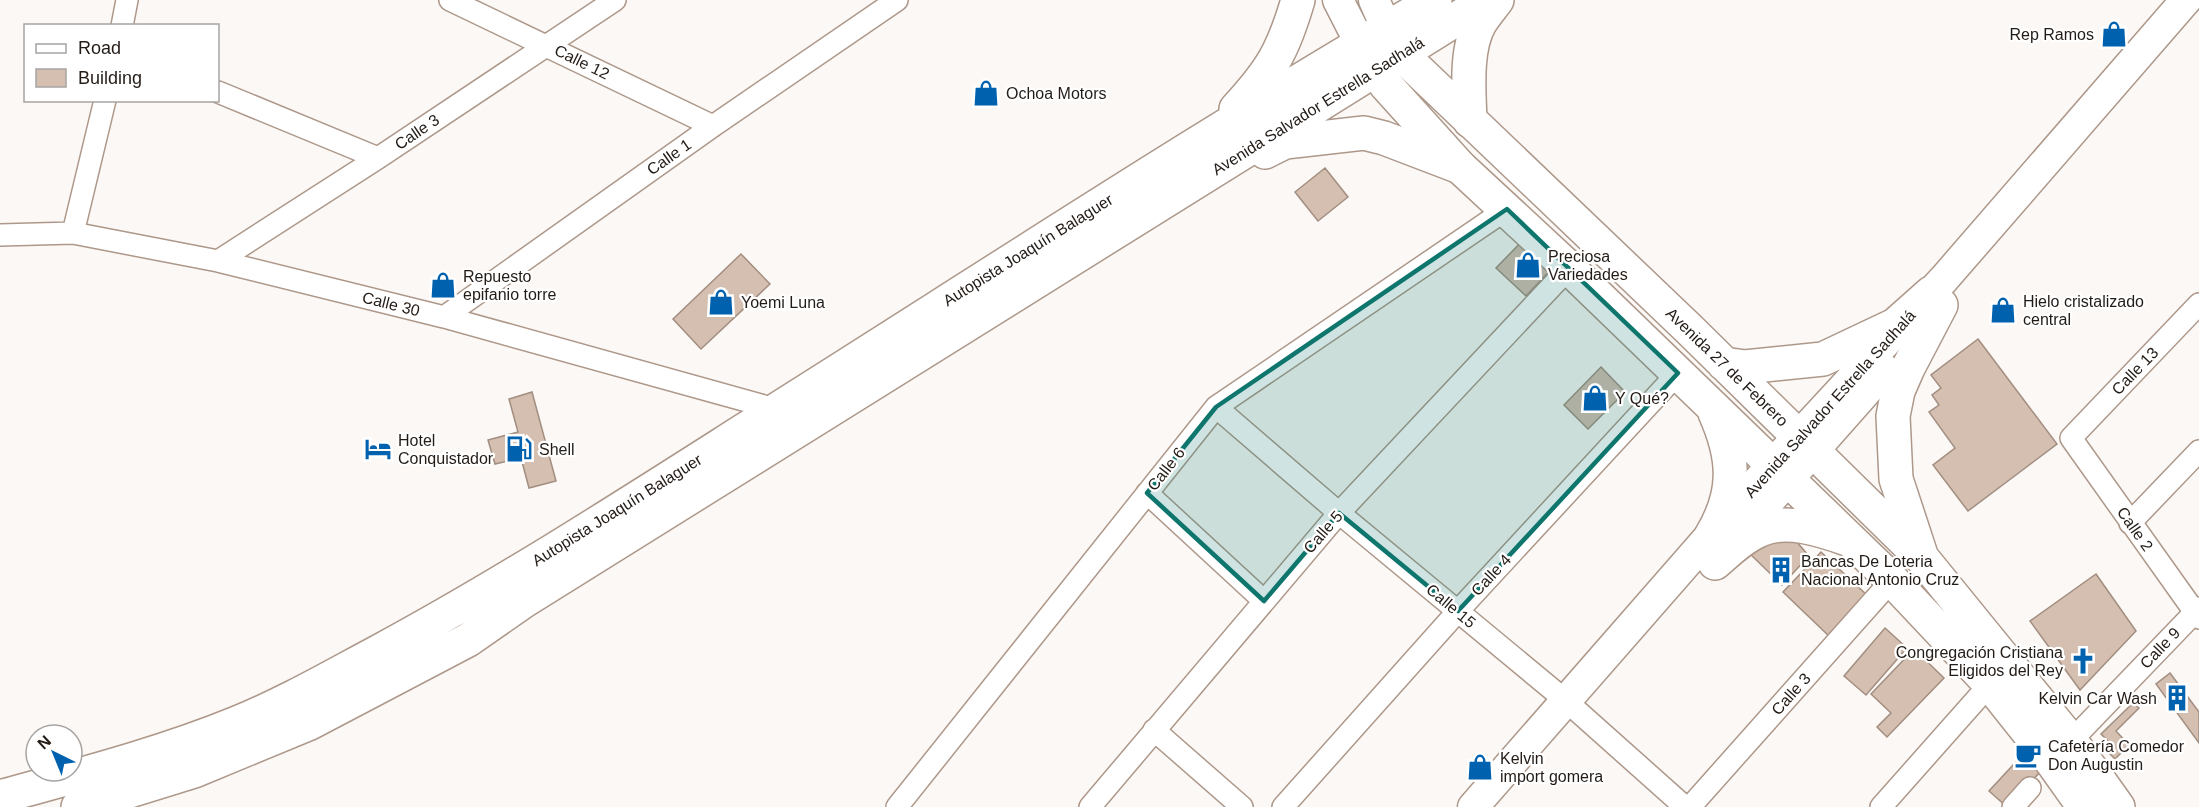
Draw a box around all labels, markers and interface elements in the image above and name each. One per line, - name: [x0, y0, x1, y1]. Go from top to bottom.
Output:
- shop icon: Rep Ramos: [2099, 19, 2129, 49]
- legend: [24, 24, 219, 102]
- place label: Rep Ramos: [2010, 26, 2094, 43]
- street label: Avenida Salvador Estrella Sadhalá: [1209, 34, 1427, 178]
- text: Road: [78, 38, 121, 58]
- street label: Calle 12: [552, 41, 612, 83]
- text: Building: [78, 68, 142, 88]
- shop icon: Ochoa Motors: [971, 78, 1001, 108]
- place label: Ochoa Motors: [1006, 85, 1106, 102]
- street label: Calle 3: [392, 111, 442, 153]
- street label: Calle 1: [644, 136, 694, 178]
- street label: Autopista Joaquín Balaguer: [940, 190, 1116, 309]
- place label: Preciosa Variedades: [1548, 248, 1628, 283]
- shop icon: Preciosa Variedades: [1513, 250, 1543, 280]
- place label: Repuesto epifanio torre: [463, 268, 556, 303]
- shop icon: Repuesto epifanio torre: [428, 270, 458, 300]
- shop icon: Yoemi Luna: [706, 287, 736, 317]
- street label: Calle 30: [360, 289, 422, 319]
- place label: Hielo cristalizado central: [2023, 293, 2144, 328]
- place label: Yoemi Luna: [741, 294, 825, 311]
- shop icon: Hielo cristalizado central: [1988, 295, 2018, 325]
- street label: Avenida 27 de Febrero: [1663, 304, 1791, 430]
- street label: Avenida Salvador Estrella Sadhalá: [1741, 307, 1919, 501]
- street label: Calle 13: [2108, 344, 2162, 398]
- shop icon: Y Qué?: [1580, 383, 1610, 413]
- place label: Y Qué?: [1615, 390, 1669, 407]
- place label: Hotel Conquistador: [398, 432, 494, 467]
- hotel icon: Hotel Conquistador: [363, 434, 393, 464]
- fuel station icon: Shell: [504, 434, 534, 464]
- place label: Shell: [539, 441, 575, 458]
- street label: Calle 6: [1144, 444, 1188, 494]
- street label: Autopista Joaquín Balaguer: [529, 450, 705, 569]
- street label: Calle 2: [2114, 504, 2156, 554]
- street label: Calle 5: [1300, 508, 1346, 556]
- street label: Calle 4: [1468, 551, 1514, 599]
- place label: Bancas De Loteria Nacional Antonio Cruz: [1801, 553, 1959, 588]
- building icon: Bancas De Loteria Nacional Antonio Cruz: [1766, 555, 1796, 585]
- street label: Calle 15: [1423, 581, 1479, 631]
- street label: Calle 9: [2137, 624, 2183, 672]
- place label: Congregación Cristiana Eligidos del Rey: [1896, 644, 2063, 679]
- church icon: Congregación Cristiana Eligidos del Rey: [2068, 646, 2098, 676]
- street label: Calle 3: [1768, 670, 1814, 718]
- building icon: Kelvin Car Wash: [2162, 683, 2192, 713]
- place label: Kelvin Car Wash: [2038, 690, 2157, 707]
- north arrow: [24, 723, 84, 783]
- text: N: [34, 732, 54, 753]
- place label: Cafetería Comedor Don Augustin: [2048, 738, 2185, 773]
- cafe icon: Cafetería Comedor Don Augustin: [2013, 740, 2043, 770]
- place label: Kelvin import gomera: [1500, 750, 1603, 785]
- shop icon: Kelvin import gomera: [1465, 752, 1495, 782]

